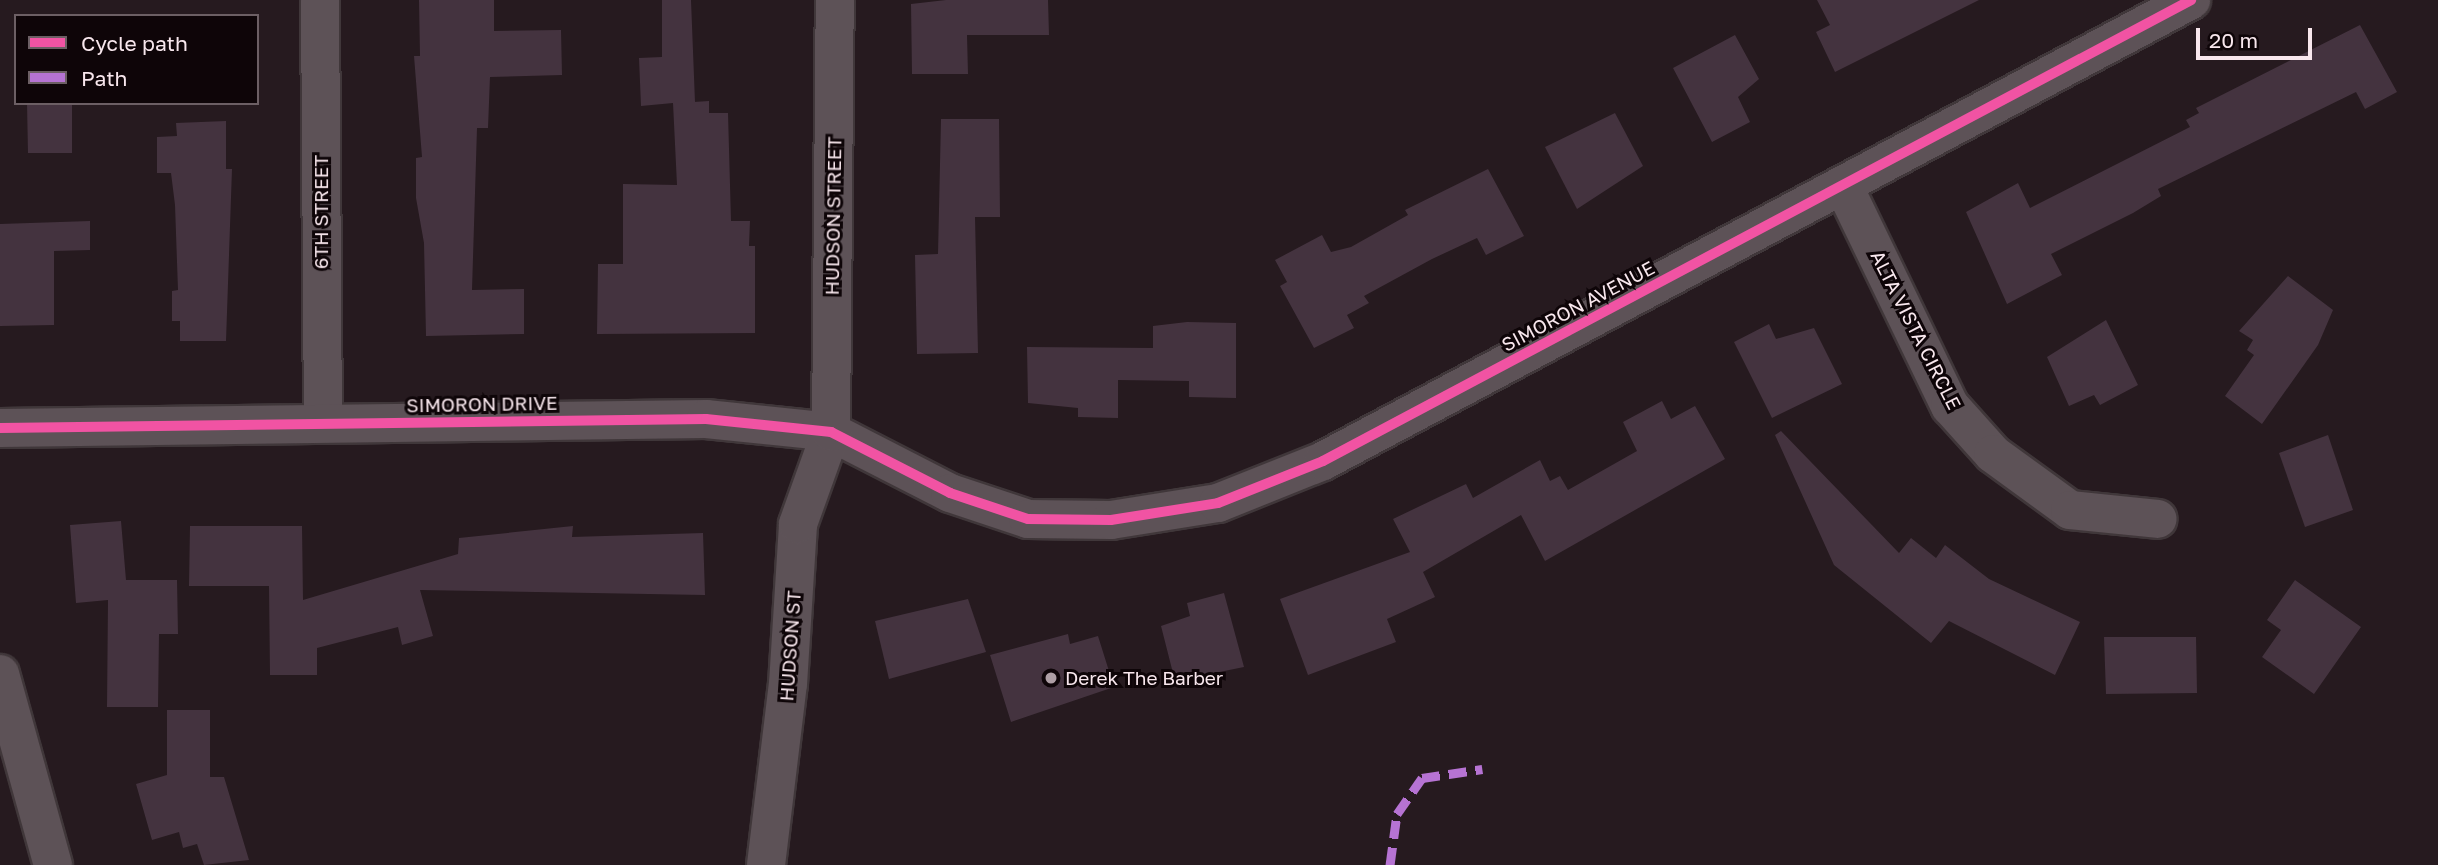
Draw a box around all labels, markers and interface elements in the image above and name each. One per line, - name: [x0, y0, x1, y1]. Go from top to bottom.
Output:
- legend: [14, 14, 259, 105]
- scale bar: [2200, 14, 2316, 58]
- text: 20 m: [2209, 27, 2258, 53]
- text: Cycle path: [81, 30, 188, 56]
- text: Path: [81, 65, 128, 91]
- street label: HUDSON STREET: [820, 136, 846, 296]
- street label: 6TH STREET: [310, 155, 332, 269]
- street label: ALTA VISTA CIRCLE: [1866, 247, 1966, 413]
- street label: SIMORON AVENUE: [1498, 256, 1658, 356]
- street label: SIMORON DRIVE: [406, 391, 558, 417]
- street label: HUDSON ST: [775, 590, 805, 702]
- place label: Derek The Barber: [1065, 667, 1223, 689]
- marker: Derek The Barber: [1043, 670, 1059, 686]

